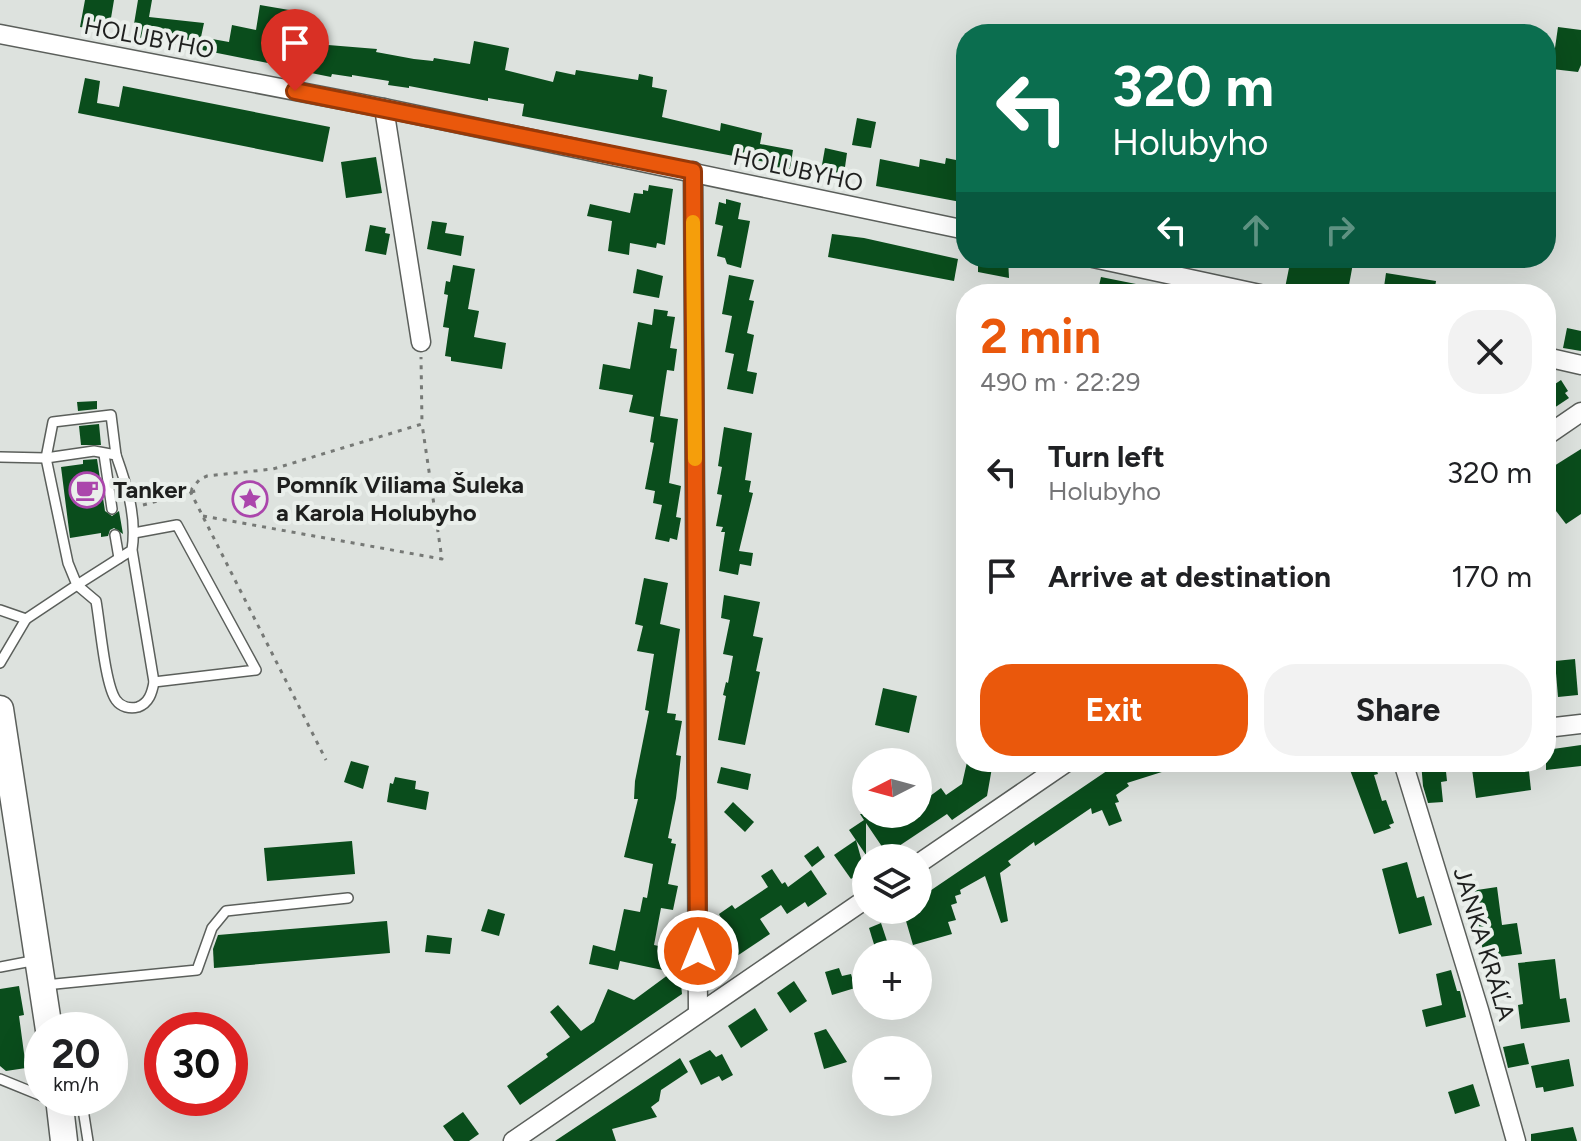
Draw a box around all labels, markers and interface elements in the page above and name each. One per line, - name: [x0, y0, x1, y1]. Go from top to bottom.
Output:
- pin: [261, 9, 329, 91]
- street label: HOLUBYHO: [82, 11, 217, 64]
- icon: arrive: [273, 21, 317, 65]
- text: 320 m: [1112, 53, 1274, 120]
- icon: left: [980, 56, 1084, 160]
- text: Holubyho: [1112, 121, 1268, 164]
- street label: HOLUBYHO: [731, 142, 866, 197]
- icon: left: [1150, 208, 1194, 252]
- icon: ahead: [1234, 208, 1278, 252]
- icon: right: [1318, 208, 1362, 252]
- text: 2 min: [980, 307, 1101, 365]
- button: close: [1448, 310, 1532, 394]
- text: 490 m · 22:29: [980, 366, 1140, 398]
- text: Turn left: [1048, 438, 1165, 475]
- icon: left: [980, 450, 1024, 494]
- text: 320 m: [1447, 454, 1532, 491]
- place label: Pomník Viliama Šuleka a Karola Holubyho: [276, 470, 524, 527]
- cafe icon: Tanker: [68, 471, 106, 509]
- place label: Tanker: [113, 475, 187, 504]
- text: Holubyho: [1048, 475, 1161, 507]
- place icon: Pomník Viliama Šuleka a Karola Holubyho: [231, 480, 269, 518]
- icon: arrive: [980, 554, 1024, 598]
- text: Arrive at destination: [1048, 558, 1331, 595]
- text: 170 m: [1451, 558, 1532, 595]
- button: Exit: [980, 664, 1248, 756]
- button: Share: [1264, 664, 1532, 756]
- north arrow: [852, 748, 932, 828]
- map controls: [852, 748, 932, 1116]
- button: layers: [852, 844, 932, 924]
- street label: JANKA KRÁĽA: [1447, 864, 1522, 1025]
- position arrow: [656, 909, 740, 993]
- button: +: [852, 940, 932, 1020]
- speed limit sign: 30: [144, 1012, 248, 1116]
- text: 20: [51, 1030, 101, 1078]
- button: −: [852, 1036, 932, 1116]
- text: km/h: [53, 1072, 99, 1096]

